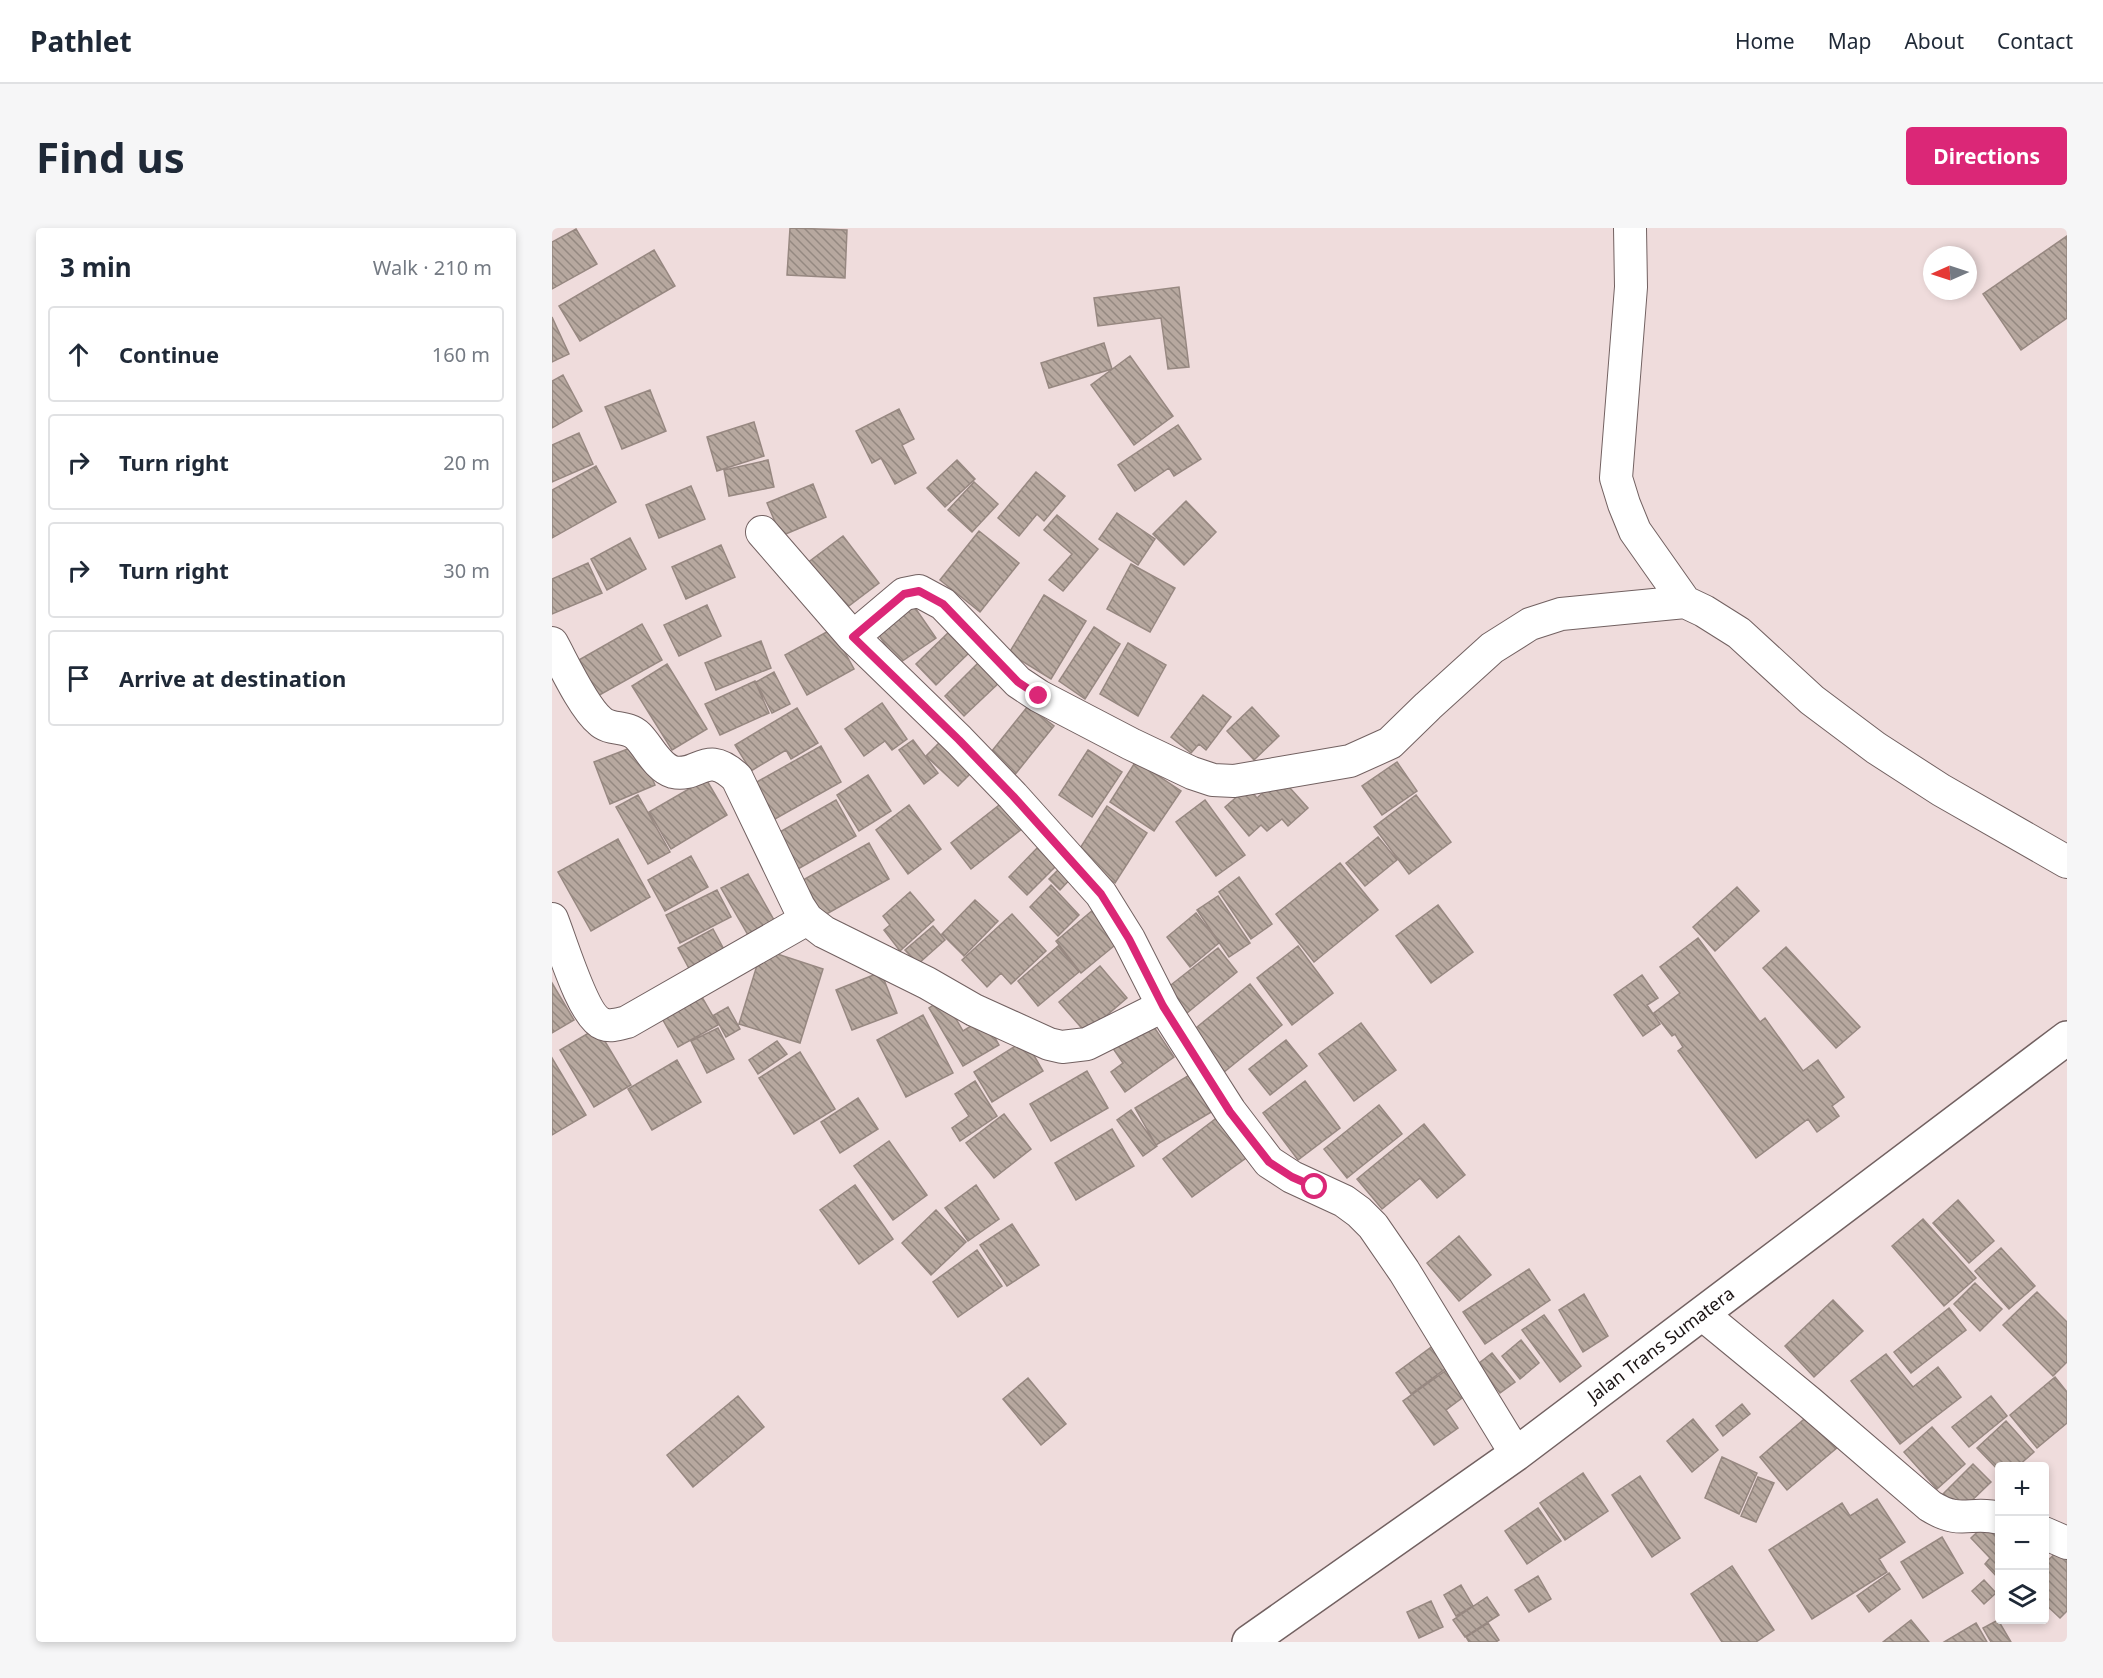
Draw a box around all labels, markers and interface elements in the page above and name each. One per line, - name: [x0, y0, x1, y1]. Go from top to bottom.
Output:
- text: Pathlet: [30, 22, 132, 60]
- text: Home: [1735, 27, 1795, 55]
- text: Map: [1828, 27, 1871, 55]
- text: About: [1904, 27, 1964, 55]
- text: Contact: [1997, 27, 2073, 55]
- button: Directions: [1906, 127, 2067, 185]
- text: Find us: [36, 128, 185, 185]
- north arrow: [1923, 246, 1977, 300]
- text: 3 min: [60, 249, 132, 285]
- text: Walk · 210 m: [373, 254, 492, 281]
- icon: ahead: [62, 338, 95, 371]
- text: Continue: [119, 339, 219, 369]
- text: 160 m: [432, 341, 490, 368]
- icon: right: [62, 446, 95, 479]
- text: Turn right: [119, 447, 229, 477]
- text: 20 m: [443, 449, 490, 476]
- icon: right: [62, 554, 95, 587]
- text: Turn right: [119, 555, 229, 585]
- text: 30 m: [443, 557, 490, 584]
- icon: arrive: [62, 662, 95, 695]
- text: Arrive at destination: [119, 663, 346, 693]
- route end: [1025, 682, 1051, 708]
- route start: [1301, 1173, 1327, 1199]
- street label: Jalan Trans Sumatera: [1580, 1281, 1739, 1409]
- map controls: [1995, 1462, 2049, 1624]
- button: +: [1995, 1462, 2049, 1516]
- button: −: [1995, 1516, 2049, 1570]
- button: layers: [1995, 1570, 2049, 1624]

